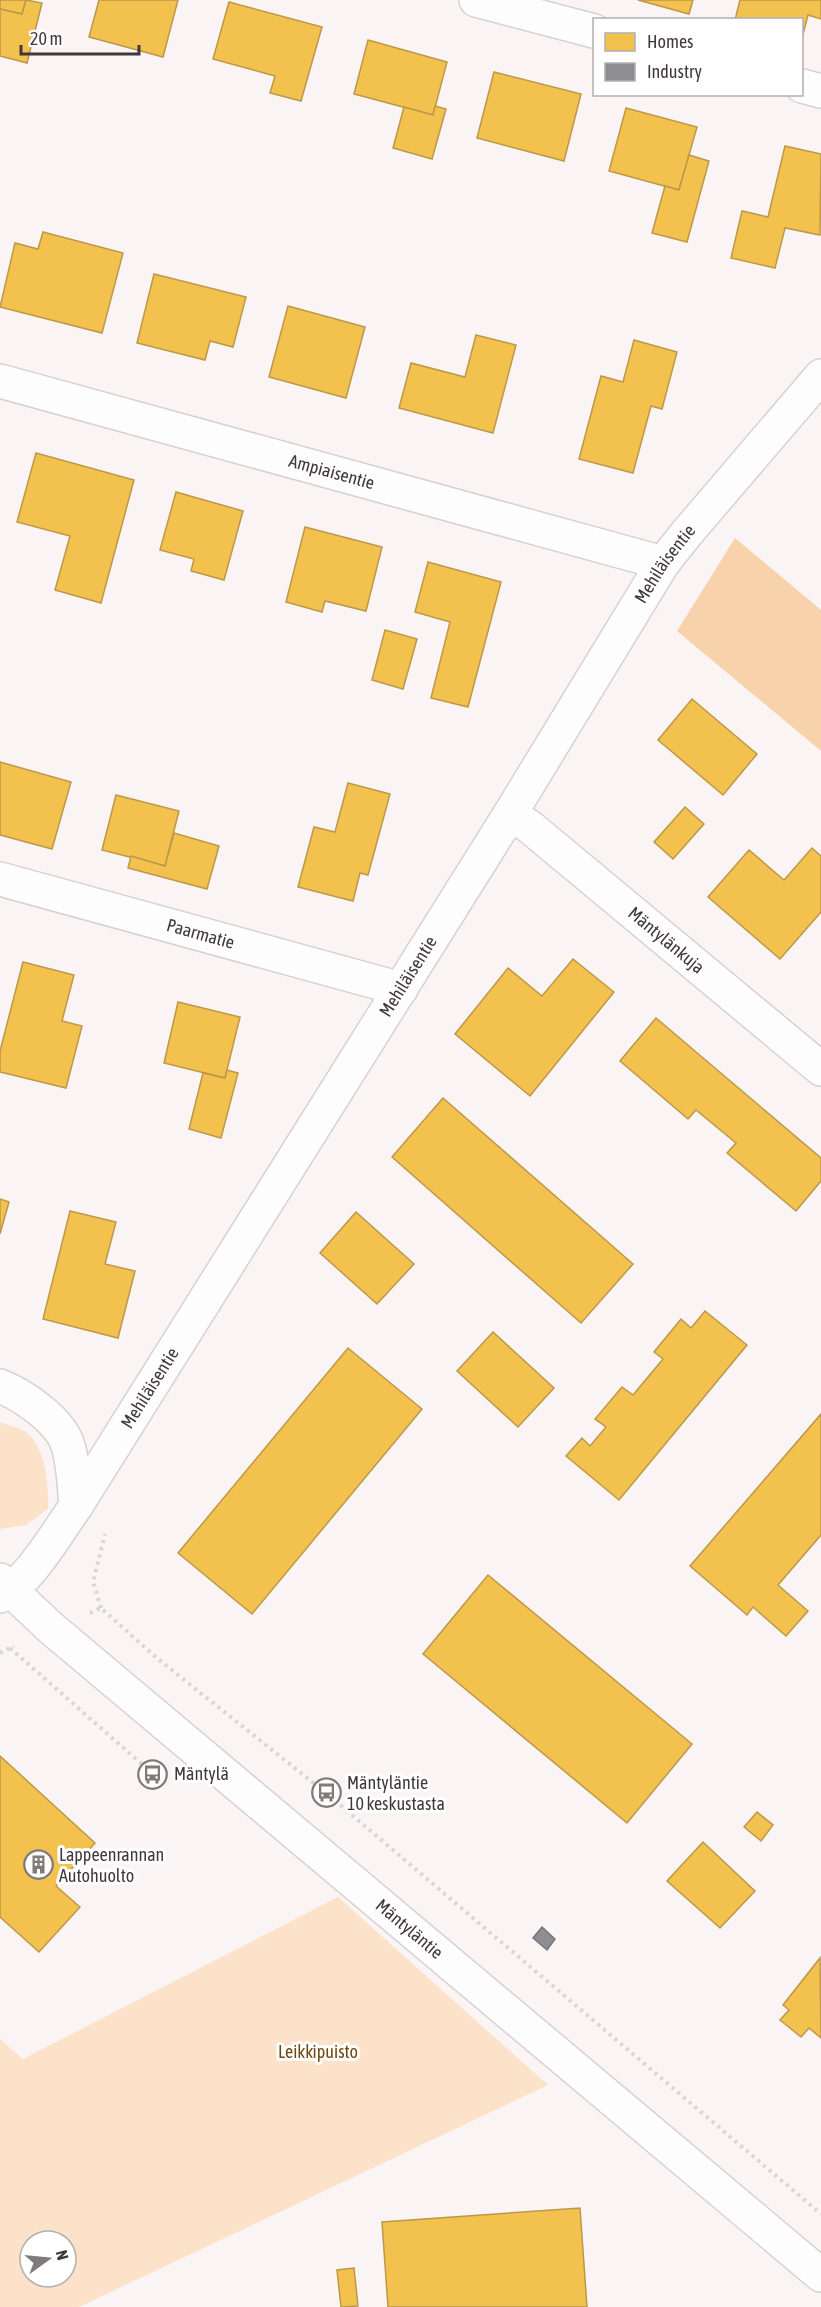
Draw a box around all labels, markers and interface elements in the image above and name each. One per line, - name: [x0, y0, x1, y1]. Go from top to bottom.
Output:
- scale bar: [21, 18, 140, 56]
- legend: [593, 18, 803, 96]
- text: 20 m: [30, 28, 62, 49]
- text: Homes: [647, 31, 693, 52]
- text: Industry: [647, 61, 702, 82]
- street label: Ampiaisentie: [287, 450, 377, 493]
- street label: Mehiläisentie: [630, 520, 699, 607]
- street label: Mäntylänkuja: [624, 902, 709, 978]
- street label: Paarmatie: [164, 914, 237, 953]
- street label: Mehiläisentie: [375, 932, 441, 1020]
- street label: Mehiläisentie: [116, 1344, 183, 1432]
- bus stop icon: Mäntylä: [137, 1758, 169, 1790]
- place label: Mäntylä: [174, 1763, 229, 1784]
- place label: Mäntyläntie 10 keskustasta: [347, 1772, 445, 1814]
- bus stop icon: Mäntyläntie 10 keskustasta: [310, 1777, 342, 1809]
- place label: Lappeenrannan Autohuolto: [59, 1844, 164, 1886]
- building icon: Lappeenrannan Autohuolto: [22, 1849, 54, 1881]
- street label: Mäntyläntie: [372, 1895, 447, 1963]
- park label: Leikkipuisto: [278, 2041, 358, 2062]
- north arrow: [18, 2229, 78, 2289]
- text: N: [53, 2248, 72, 2262]

